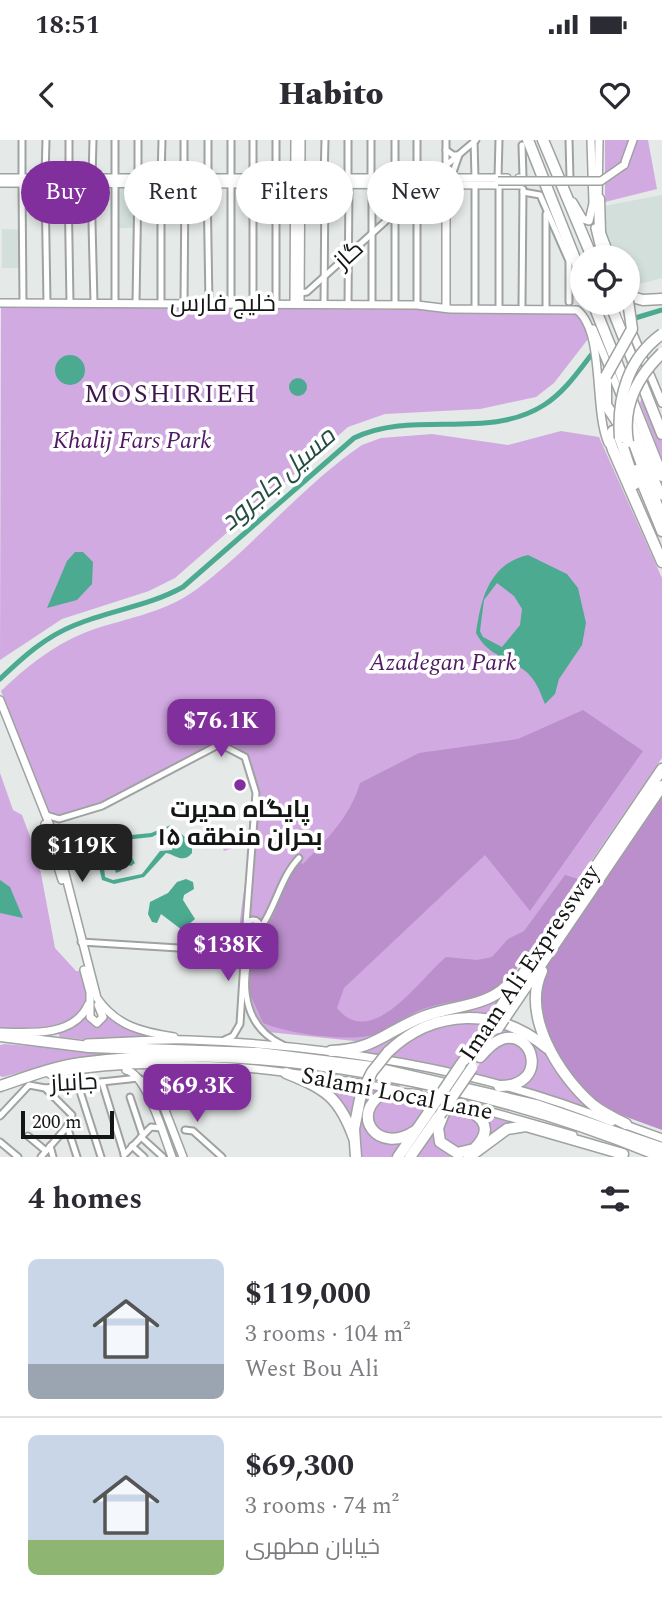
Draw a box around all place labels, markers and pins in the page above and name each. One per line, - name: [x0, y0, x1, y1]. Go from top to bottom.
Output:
- pin: $76.1K: [164, 700, 278, 759]
- marker: پایگاه مدیرت بحران منطقه ۱۵: [232, 777, 248, 793]
- place label: پایگاه مدیرت بحران منطقه ۱۵: [157, 792, 323, 856]
- pin: $119K: [33, 824, 131, 884]
- pin: $138K: [179, 924, 277, 983]
- pin: $69.3K: [140, 1065, 254, 1124]

